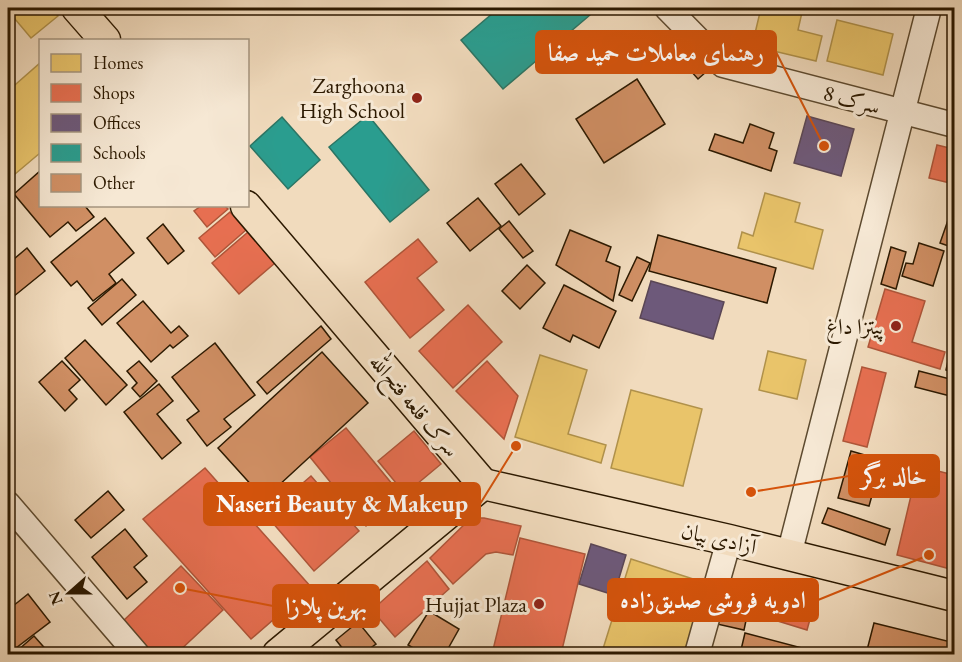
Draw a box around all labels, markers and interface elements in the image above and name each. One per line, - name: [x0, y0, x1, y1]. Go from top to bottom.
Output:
- callout: رهنمای معاملات حمید صفا: [536, 31, 776, 73]
- text: رهنمای معاملات حمید صفا: [548, 37, 764, 68]
- legend: [39, 39, 249, 207]
- text: Homes: [93, 51, 144, 74]
- place label: Zarghoona High School: [299, 71, 405, 125]
- street label: سرک 8: [820, 78, 884, 121]
- text: Shops: [93, 81, 135, 104]
- marker: Zarghoona High School: [410, 91, 424, 105]
- text: Offices: [93, 111, 141, 134]
- text: Schools: [93, 141, 146, 164]
- text: Other: [93, 171, 135, 194]
- place label: پیتزا داغ: [826, 312, 884, 345]
- marker: پیتزا داغ: [889, 319, 903, 333]
- street label: سرک قلعه فتح‌الله: [359, 346, 468, 466]
- callout: خالد برگر: [849, 455, 939, 497]
- text: خالد برگر: [858, 460, 927, 491]
- callout: Naseri Beauty & Makeup: [204, 483, 480, 525]
- text: Naseri Beauty & Makeup: [216, 488, 468, 520]
- street label: آزادی بیان: [679, 516, 761, 562]
- north arrow: [39, 563, 99, 623]
- callout: ادویه فروشی صدیق‌زاده: [608, 579, 818, 621]
- text: ادویه فروشی صدیق‌زاده: [620, 584, 806, 617]
- callout: بهرین پلازا: [273, 585, 379, 627]
- text: N: [43, 588, 68, 608]
- text: بهرین پلازا: [285, 590, 367, 624]
- place label: Hujjat Plaza: [425, 590, 527, 619]
- marker: Hujjat Plaza: [532, 597, 546, 611]

